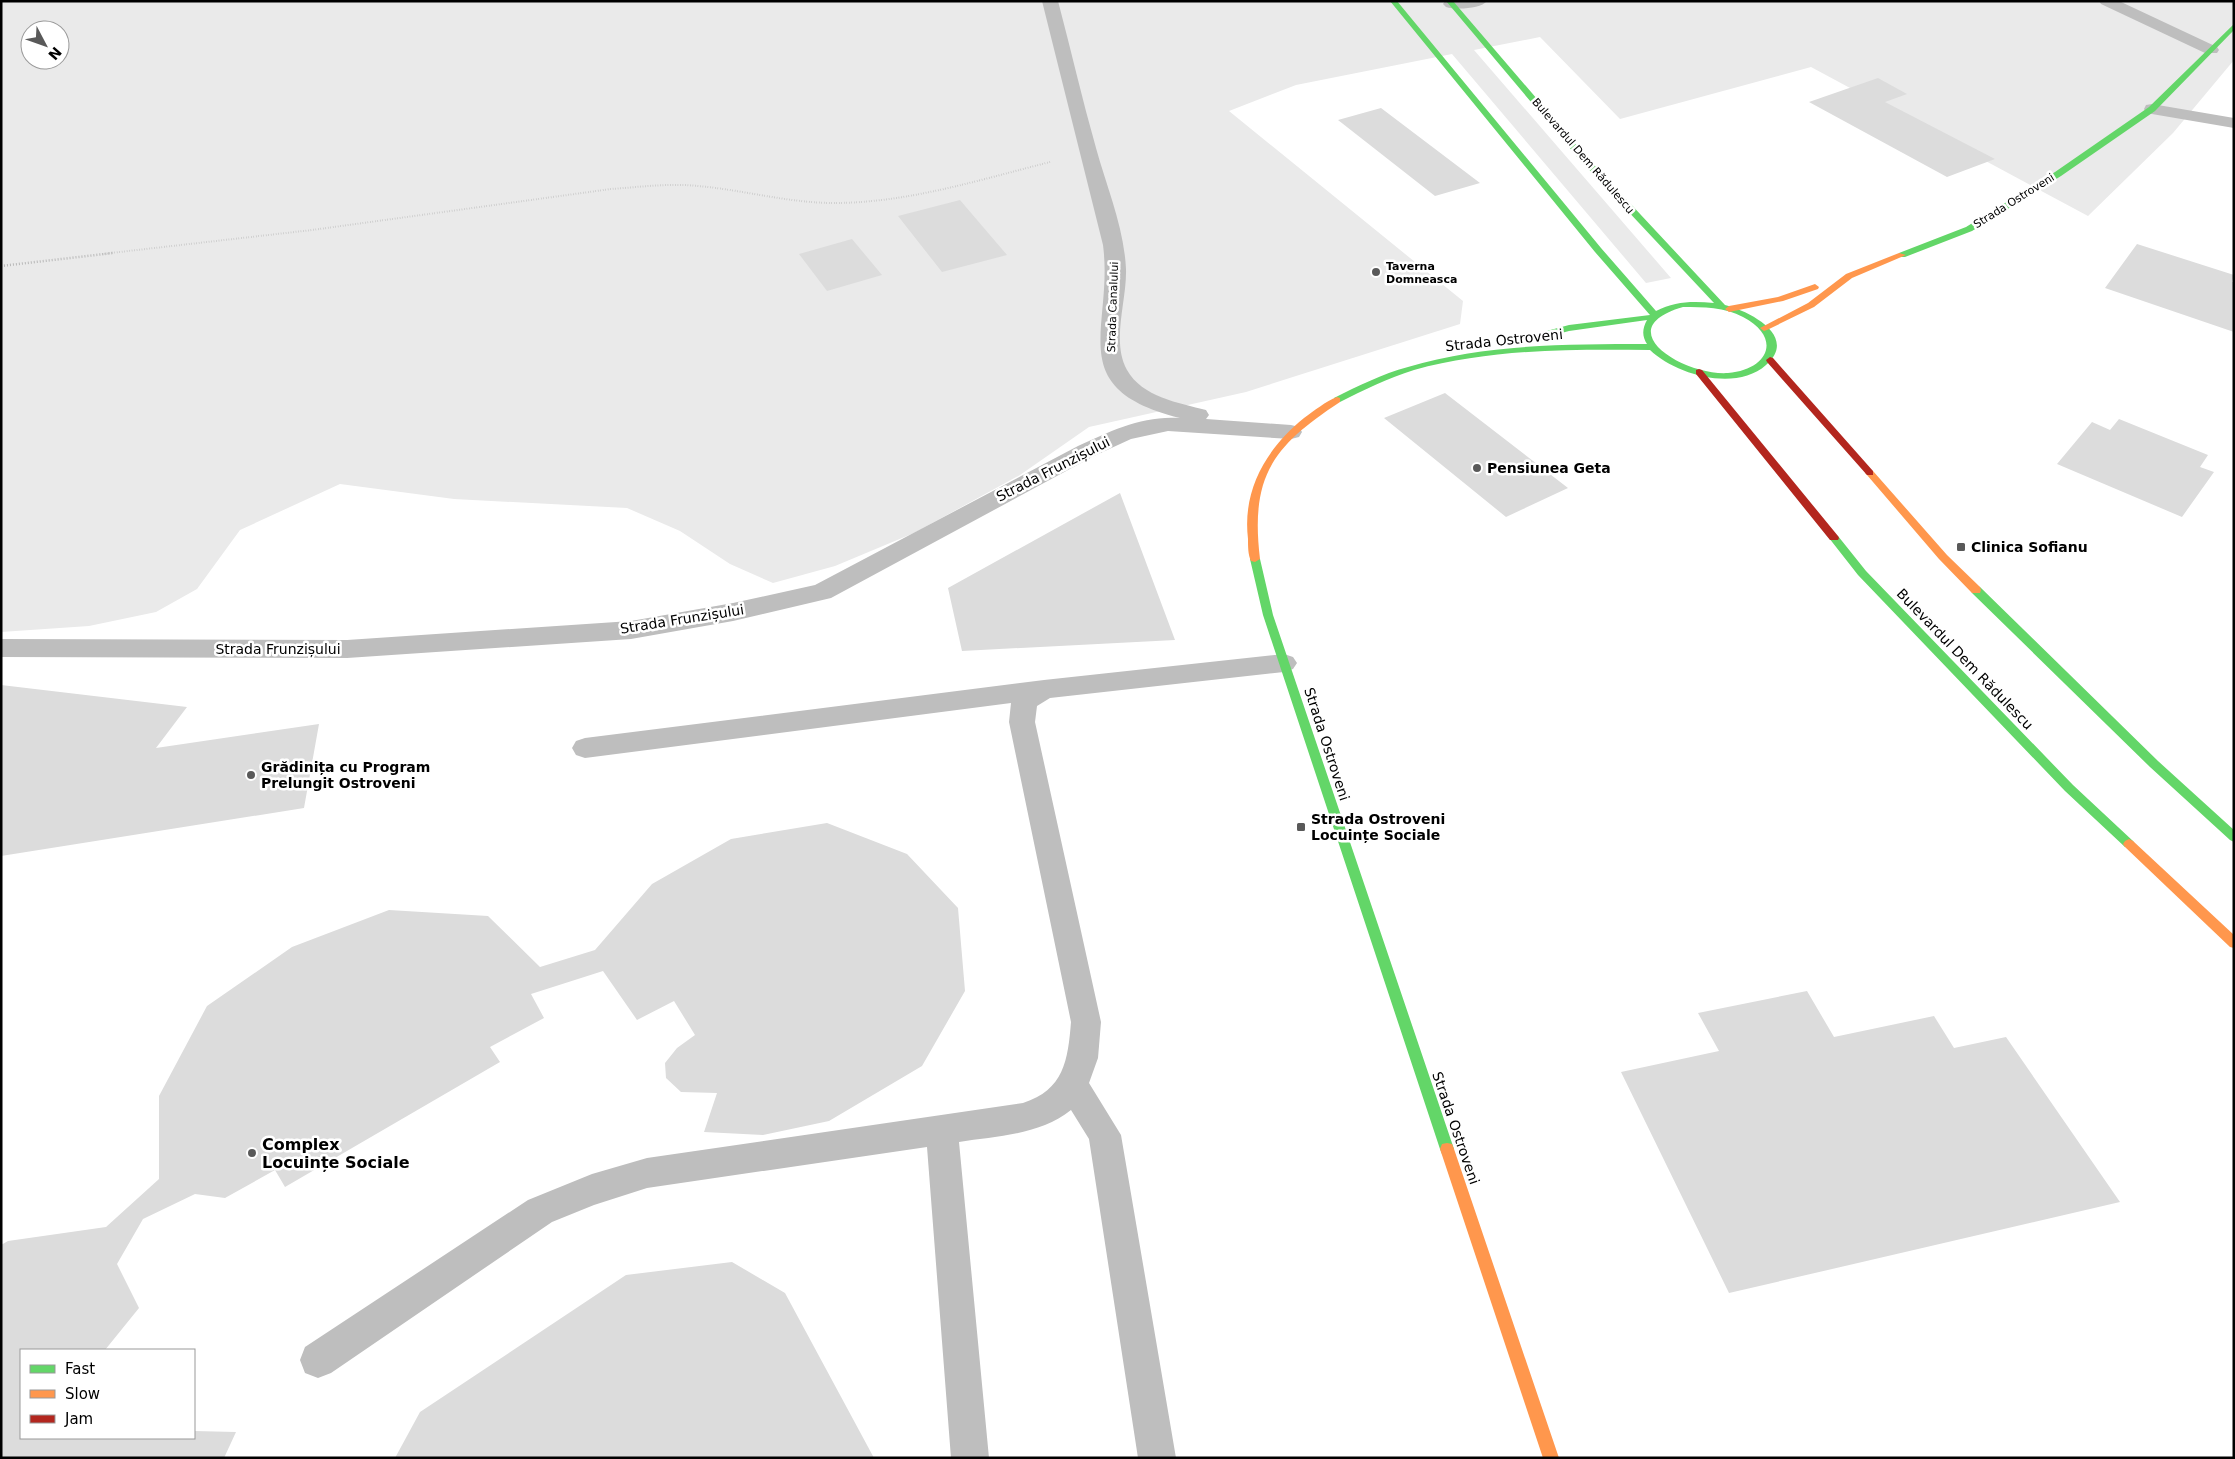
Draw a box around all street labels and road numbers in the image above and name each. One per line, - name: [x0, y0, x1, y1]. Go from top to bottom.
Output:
- street label: Bulevardul Dem Rădulescu: [1529, 96, 1637, 216]
- street label: Strada Ostroveni: [1971, 171, 2057, 231]
- street label: Strada Canalului: [1105, 261, 1121, 353]
- street label: Strada Ostroveni: [1444, 326, 1564, 354]
- street label: Strada Frunzișului: [994, 433, 1113, 505]
- street label: Bulevardul Dem Rădulescu: [1893, 585, 2037, 733]
- street label: Strada Frunzișului: [619, 601, 745, 638]
- street label: Strada Frunzișului: [215, 641, 341, 658]
- street label: Strada Ostroveni: [1301, 685, 1353, 803]
- street label: Strada Ostroveni: [1429, 1070, 1483, 1186]

